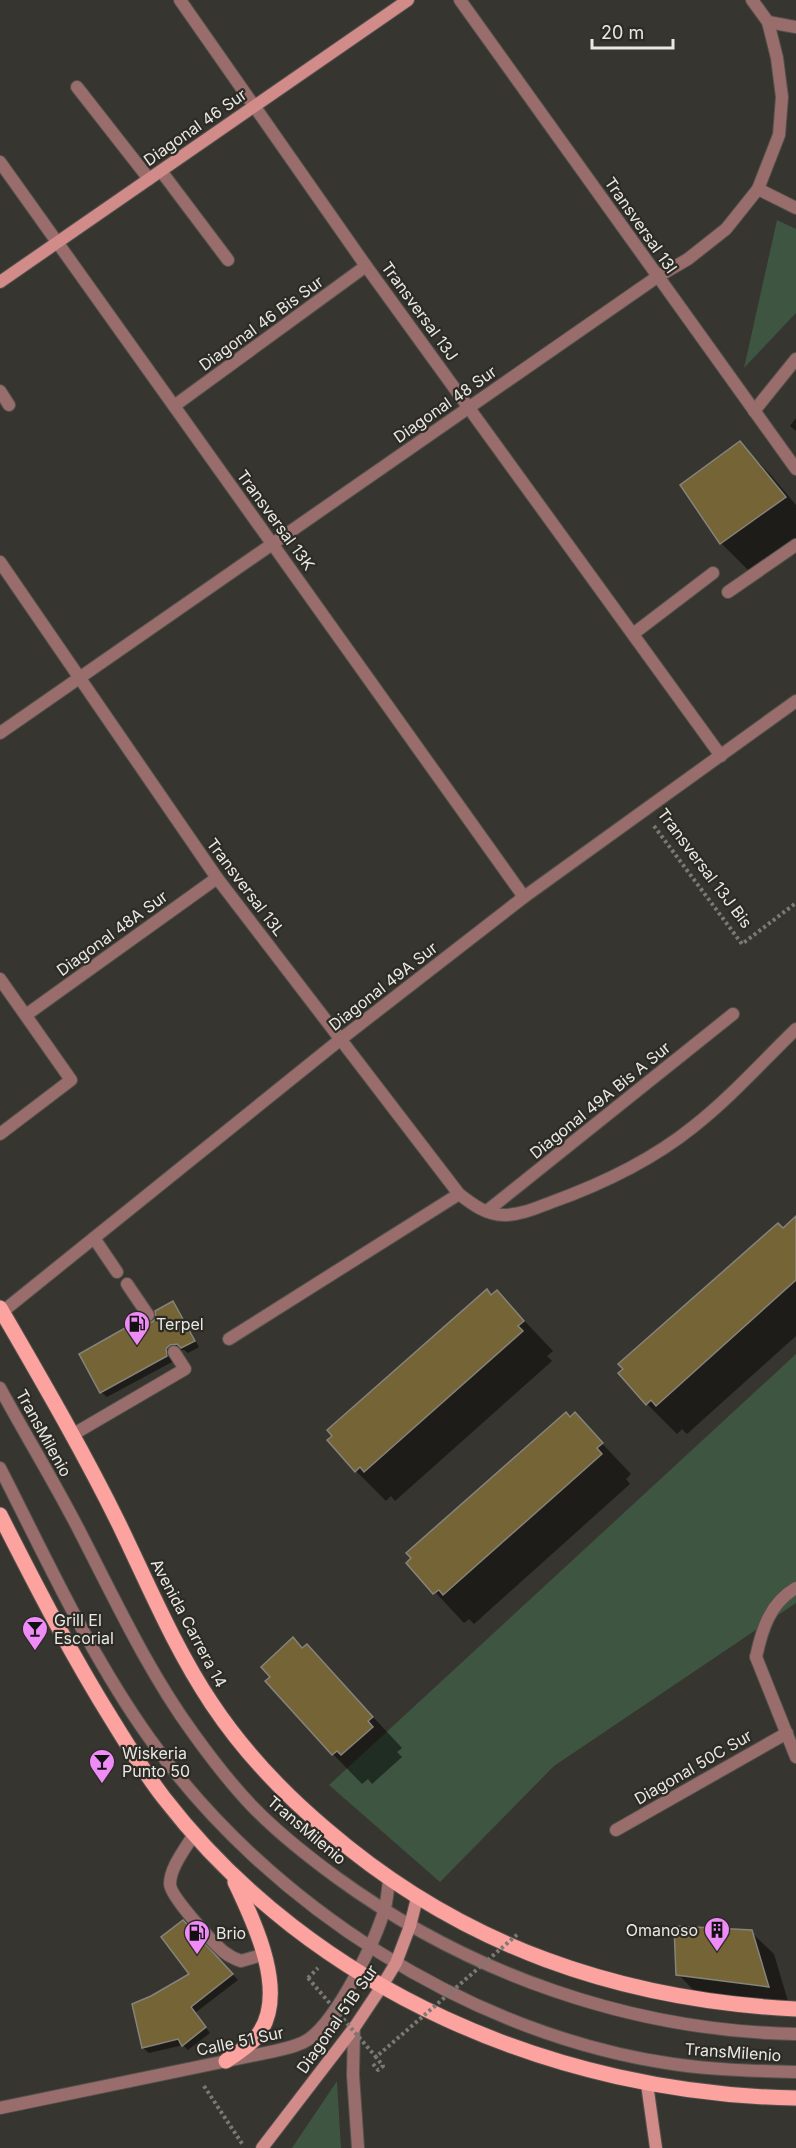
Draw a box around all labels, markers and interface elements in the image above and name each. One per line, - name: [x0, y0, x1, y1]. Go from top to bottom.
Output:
- scale bar: [592, 12, 673, 50]
- text: 20 m: [601, 22, 644, 43]
- street label: Diagonal 46 Sur: [140, 84, 250, 170]
- street label: Transversal 13I: [600, 173, 682, 277]
- street label: Transversal 13J: [377, 258, 463, 364]
- street label: Diagonal 46 Bis Sur: [195, 271, 327, 375]
- street label: Diagonal 48 Sur: [390, 361, 500, 447]
- street label: Transversal 13K: [233, 466, 319, 574]
- street label: Transversal 13J Bis: [653, 804, 757, 932]
- street label: Transversal 13L: [203, 834, 289, 940]
- street label: Diagonal 48A Sur: [53, 886, 171, 980]
- street label: Diagonal 49A Sur: [325, 937, 441, 1035]
- street label: Diagonal 49A Bis A Sur: [526, 1037, 674, 1163]
- fuel station icon: Terpel: [122, 1309, 152, 1347]
- place label: Terpel: [156, 1314, 204, 1334]
- street label: TransMilenio: [12, 1386, 76, 1480]
- street label: Avenida Carrera 14: [147, 1555, 231, 1691]
- place label: Grill El Escorial: [54, 1610, 114, 1648]
- bar icon: Grill El Escorial: [20, 1614, 50, 1652]
- street label: Diagonal 50C Sur: [631, 1725, 755, 1809]
- place label: Wiskeria Punto 50: [122, 1743, 190, 1781]
- bar icon: Wiskeria Punto 50: [87, 1747, 117, 1785]
- street label: TransMilenio: [264, 1791, 350, 1869]
- building icon: Omanoso: [702, 1915, 732, 1953]
- fuel station icon: Brio: [182, 1918, 212, 1956]
- place label: Omanoso: [626, 1920, 698, 1940]
- place label: Brio: [216, 1923, 246, 1943]
- street label: Diagonal 51B Sur: [292, 1961, 382, 2077]
- street label: Calle 51 Sur: [195, 2022, 285, 2060]
- street label: TransMilenio: [684, 2039, 782, 2065]

